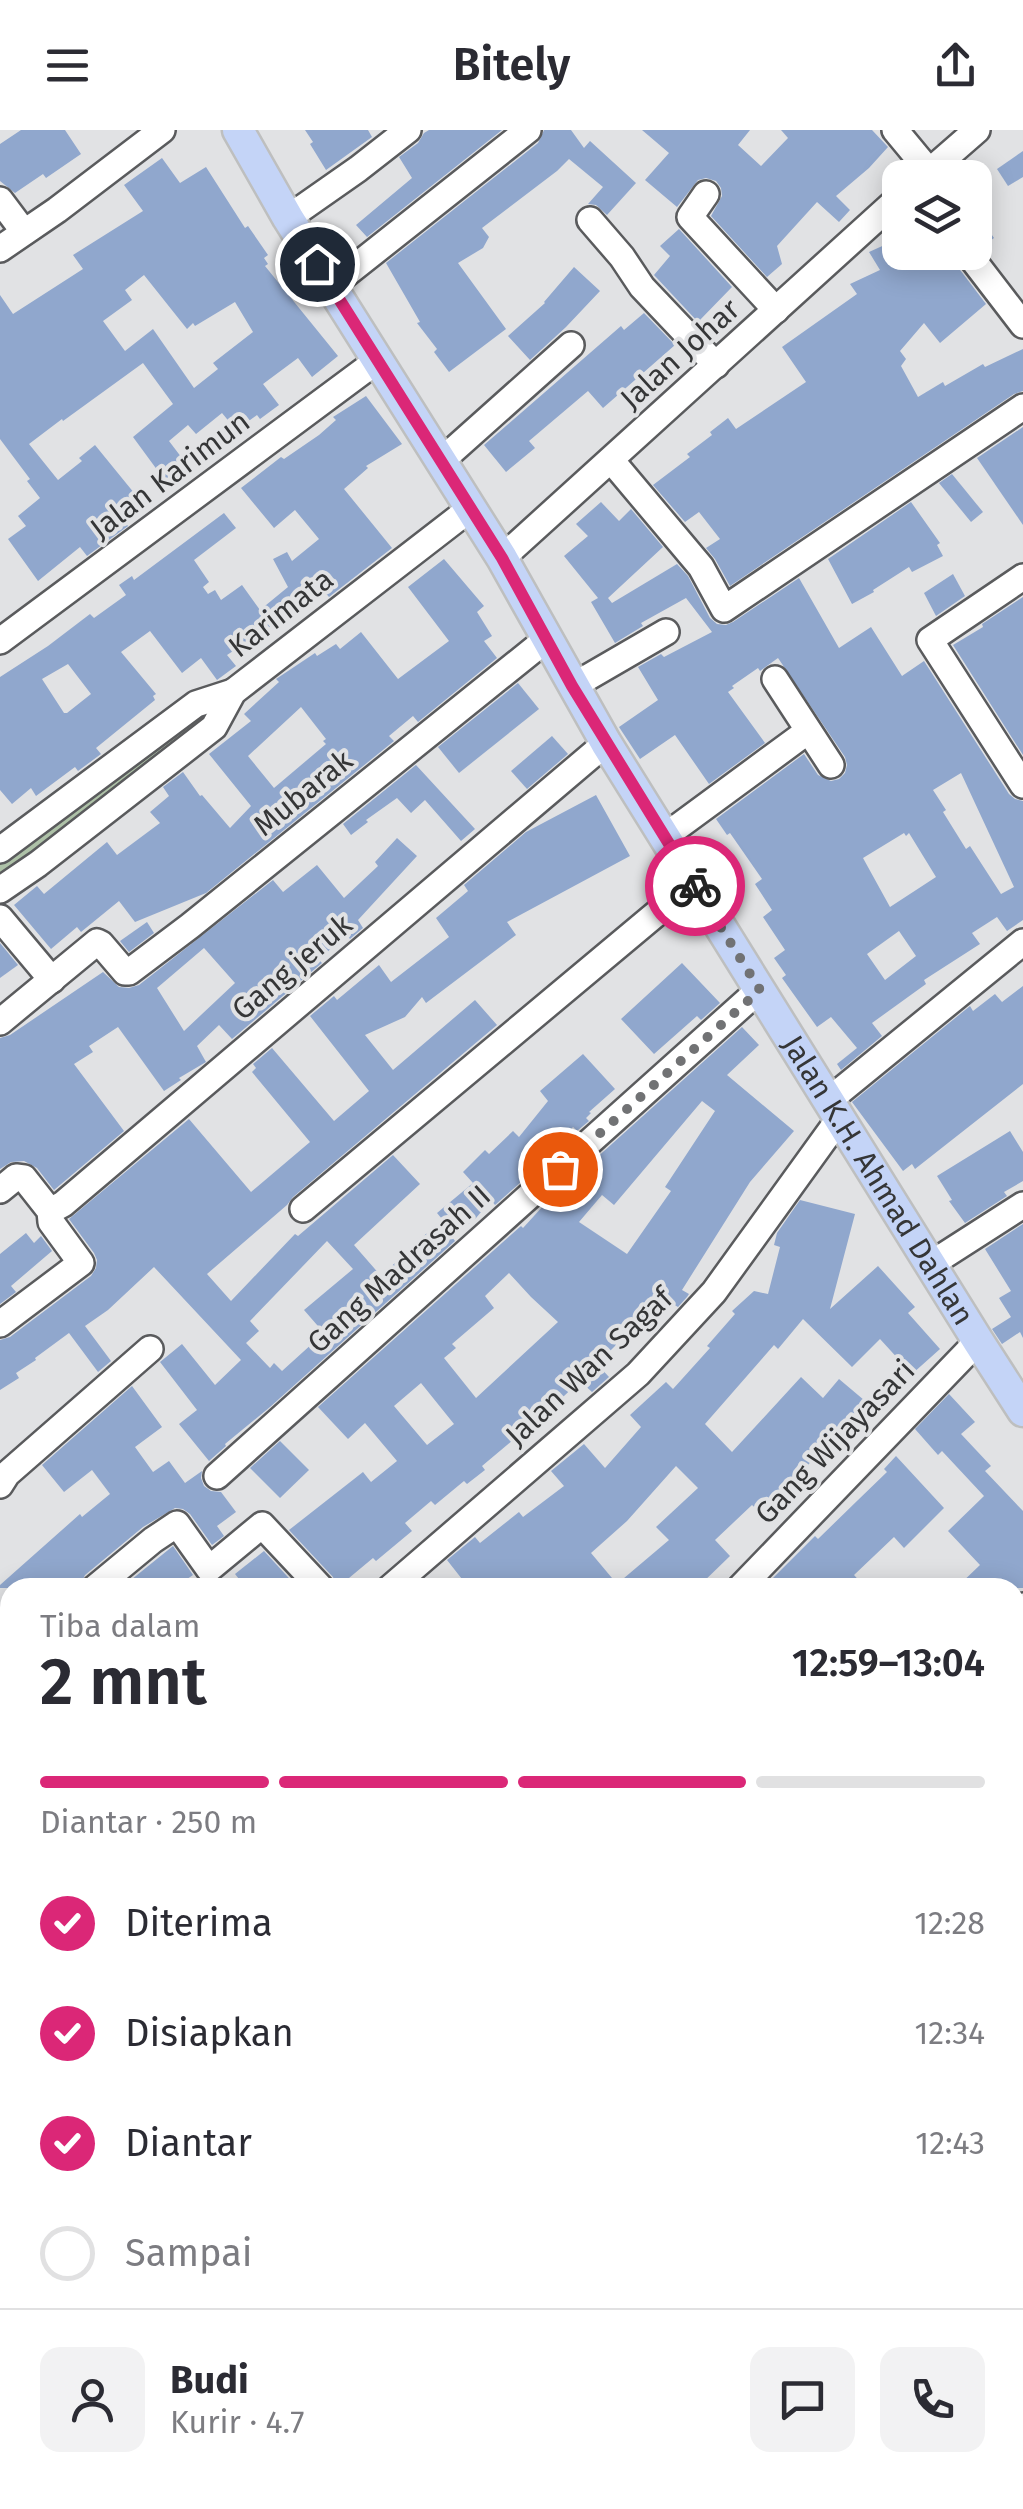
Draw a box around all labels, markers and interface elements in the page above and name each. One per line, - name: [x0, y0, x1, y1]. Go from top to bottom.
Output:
- icon: menu: [40, 38, 95, 93]
- text: Bitely: [453, 38, 570, 92]
- icon: share: [928, 38, 983, 93]
- map controls: [882, 160, 992, 270]
- button: layers: [882, 160, 992, 270]
- pin: [275, 222, 360, 307]
- icon: home: [290, 237, 345, 292]
- street label: Jalan Johar: [613, 291, 747, 417]
- street label: Jalan Karimun: [83, 403, 257, 547]
- street label: Karimata: [222, 561, 340, 665]
- street label: Mubarak: [246, 742, 360, 844]
- courier: [645, 836, 745, 936]
- icon: bike: [668, 859, 723, 914]
- street label: Gang jeruk: [225, 906, 360, 1028]
- street label: Jalan K.H. Ahmad Dahlan: [774, 1029, 982, 1332]
- pin: [518, 1127, 603, 1212]
- icon: bag: [533, 1142, 588, 1197]
- street label: Gang Madrasah II: [300, 1177, 498, 1361]
- street label: Jalan Wan Sagaf: [498, 1279, 681, 1454]
- street label: Gang Wijayasari: [748, 1352, 922, 1532]
- text: Tiba dalam: [40, 1607, 200, 1645]
- text: 12:59–13:04: [792, 1640, 985, 1686]
- text: 2 mnt: [40, 1643, 207, 1721]
- text: Diantar · 250 m: [40, 1803, 257, 1841]
- icon: check: [40, 1896, 95, 1951]
- text: Diterima: [125, 1900, 273, 1946]
- text: 12:28: [914, 1904, 985, 1942]
- icon: check: [40, 2006, 95, 2061]
- text: Disiapkan: [125, 2010, 294, 2056]
- text: 12:34: [915, 2014, 985, 2052]
- icon: check: [40, 2116, 95, 2171]
- text: Diantar: [125, 2120, 252, 2166]
- text: 12:43: [915, 2124, 985, 2162]
- text: Sampai: [125, 2230, 253, 2276]
- button: person: [40, 2347, 145, 2452]
- button: chat: [750, 2347, 855, 2452]
- button: phone: [880, 2347, 985, 2452]
- text: Budi: [170, 2357, 249, 2403]
- text: Kurir · 4.7: [170, 2403, 304, 2441]

